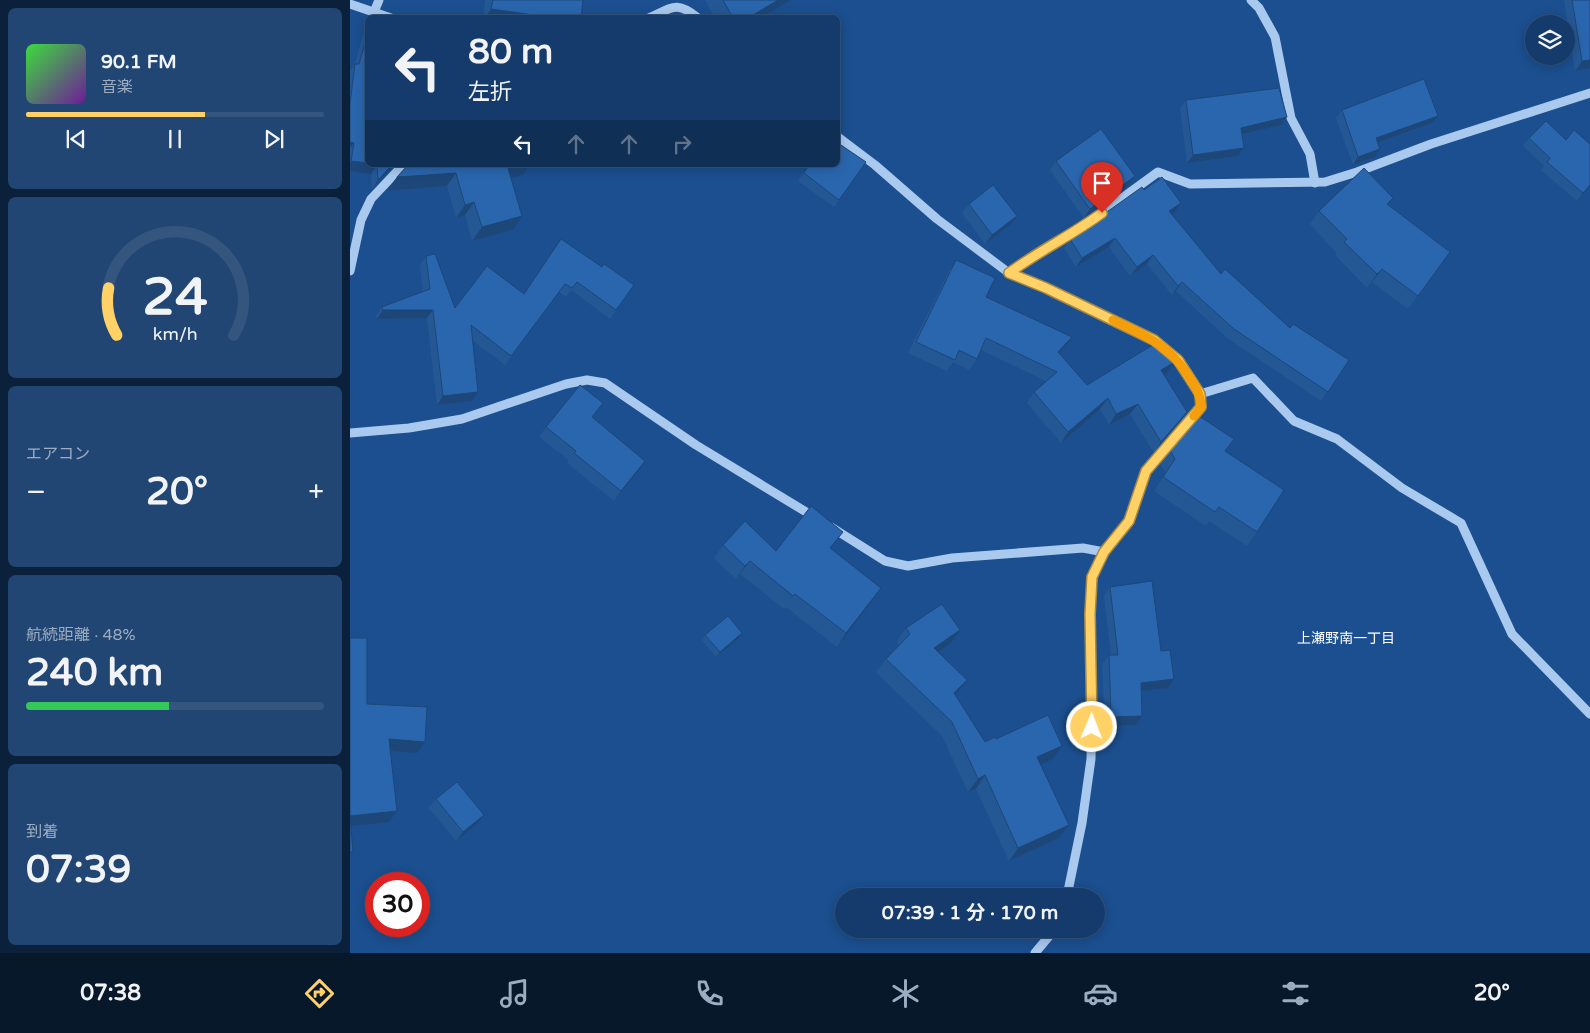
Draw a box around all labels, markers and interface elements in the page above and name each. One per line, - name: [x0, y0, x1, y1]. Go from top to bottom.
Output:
- map controls: [1525, 15, 1575, 65]
- button: layers: [1525, 15, 1575, 65]
- text: 80 m: [468, 31, 553, 73]
- icon: left: [385, 35, 450, 100]
- text: 90.1 FM: [101, 51, 177, 73]
- text: 音楽: [101, 77, 133, 97]
- text: 左折: [468, 79, 512, 105]
- icon: previous: [62, 125, 90, 153]
- icon: pause: [161, 125, 189, 153]
- icon: next: [260, 125, 288, 153]
- icon: left: [509, 130, 537, 158]
- icon: ahead: [562, 130, 590, 158]
- icon: ahead: [615, 130, 643, 158]
- icon: right: [668, 130, 696, 158]
- pin: [1081, 162, 1123, 213]
- icon: arrive: [1088, 169, 1116, 197]
- text: 24: [142, 266, 208, 329]
- text: km/h: [153, 324, 197, 345]
- text: エアコン: [26, 444, 90, 464]
- text: 20°: [146, 469, 208, 515]
- text: −: [26, 475, 46, 509]
- text: +: [308, 475, 324, 509]
- text: 航続距離 · 48%: [26, 625, 136, 645]
- district label: 上瀬野南一丁目: [1297, 630, 1395, 647]
- text: 240 km: [26, 650, 163, 696]
- position arrow: [1065, 700, 1117, 752]
- text: 到着: [26, 822, 58, 842]
- text: 07:39: [26, 847, 131, 893]
- speed limit sign: 30: [365, 872, 430, 937]
- text: 07:39 · 1 分 · 170 m: [882, 902, 1058, 924]
- icon: directions: [302, 976, 337, 1011]
- icon: music: [497, 976, 532, 1011]
- icon: phone: [692, 976, 727, 1011]
- icon: climate: [888, 976, 923, 1011]
- icon: car: [1083, 976, 1118, 1011]
- icon: filters: [1278, 976, 1313, 1011]
- text: 07:38: [80, 980, 141, 1006]
- text: 20°: [1474, 980, 1510, 1006]

